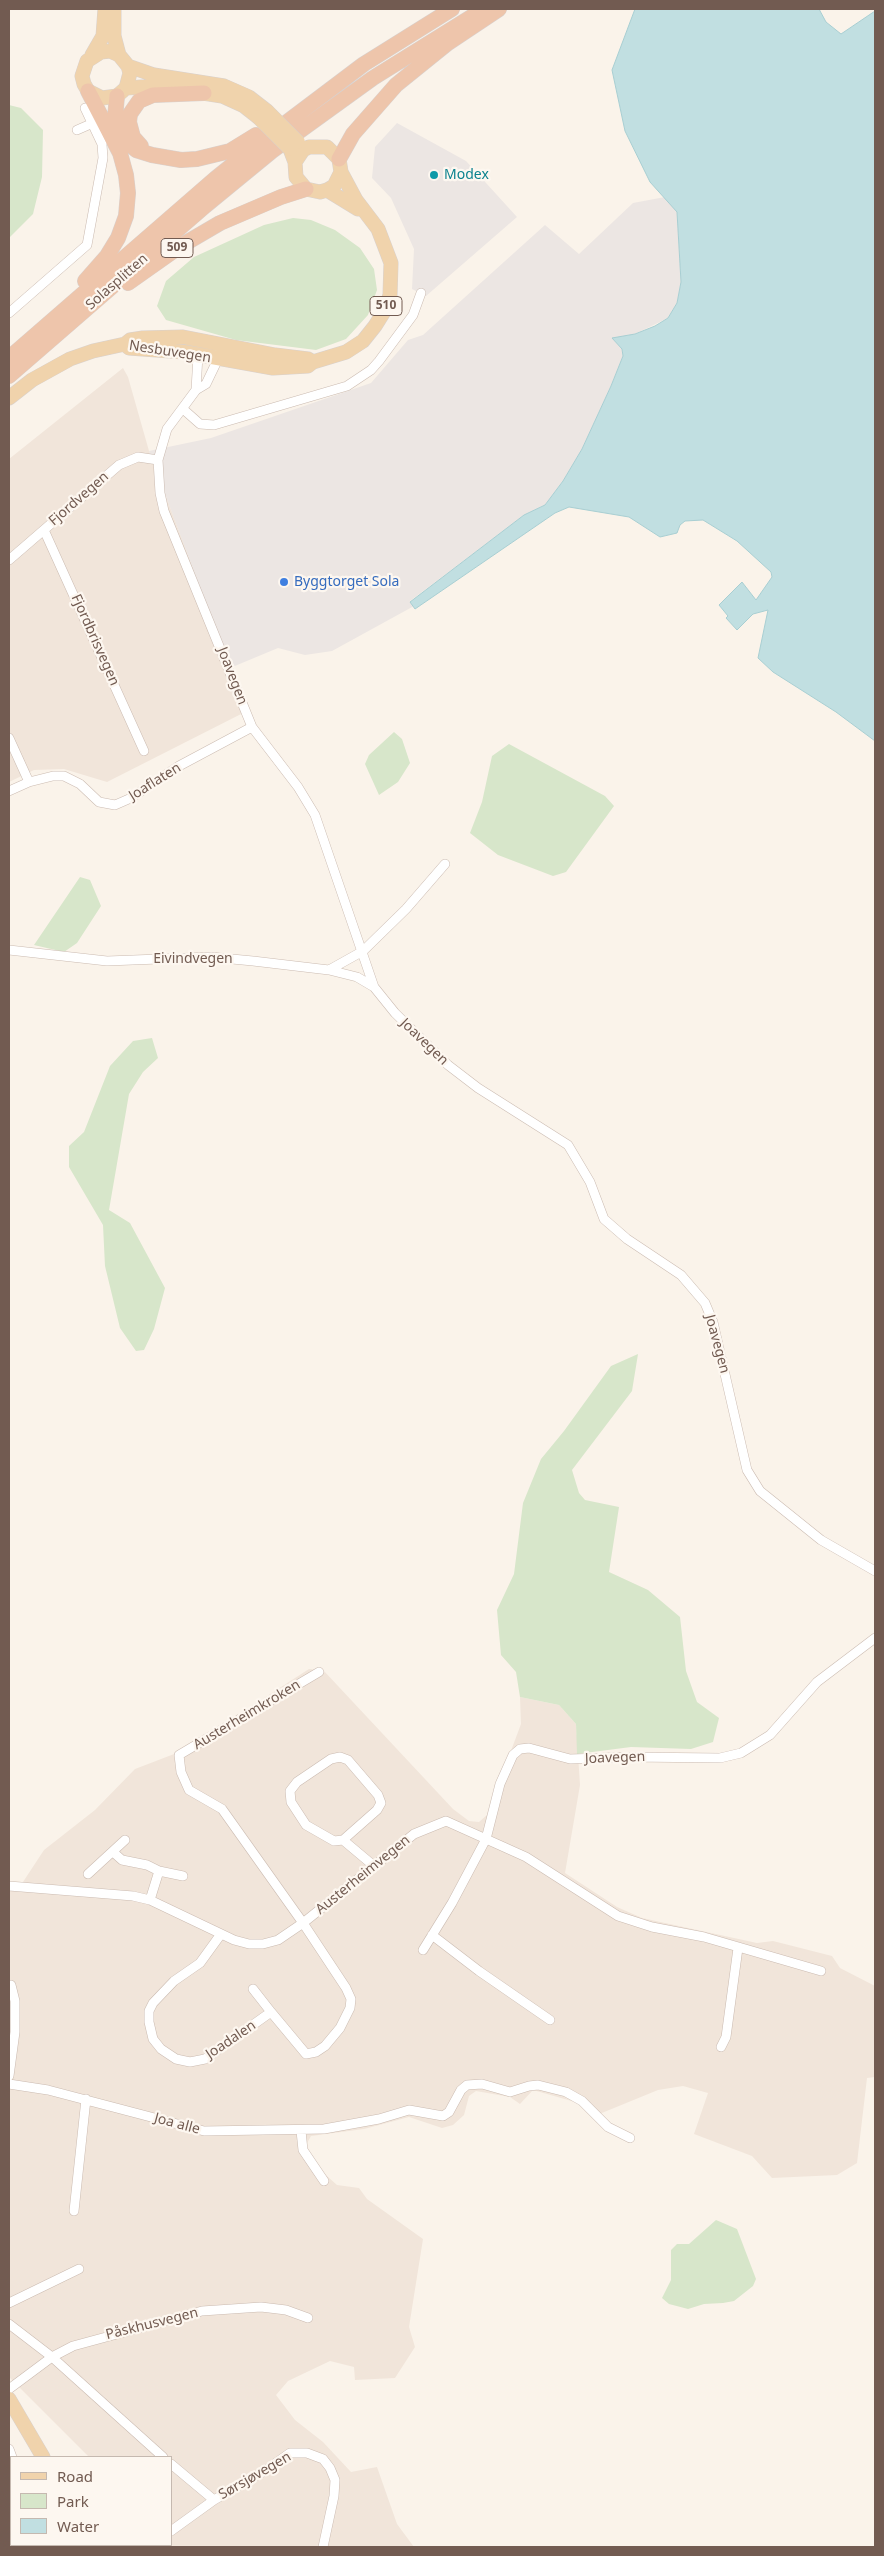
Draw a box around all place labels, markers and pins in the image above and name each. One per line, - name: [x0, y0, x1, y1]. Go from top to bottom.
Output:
- place label: Modex: [444, 167, 489, 183]
- marker: Modex: [428, 169, 440, 181]
- place label: Byggtorget Sola: [294, 574, 399, 590]
- marker: Byggtorget Sola: [278, 576, 290, 588]

